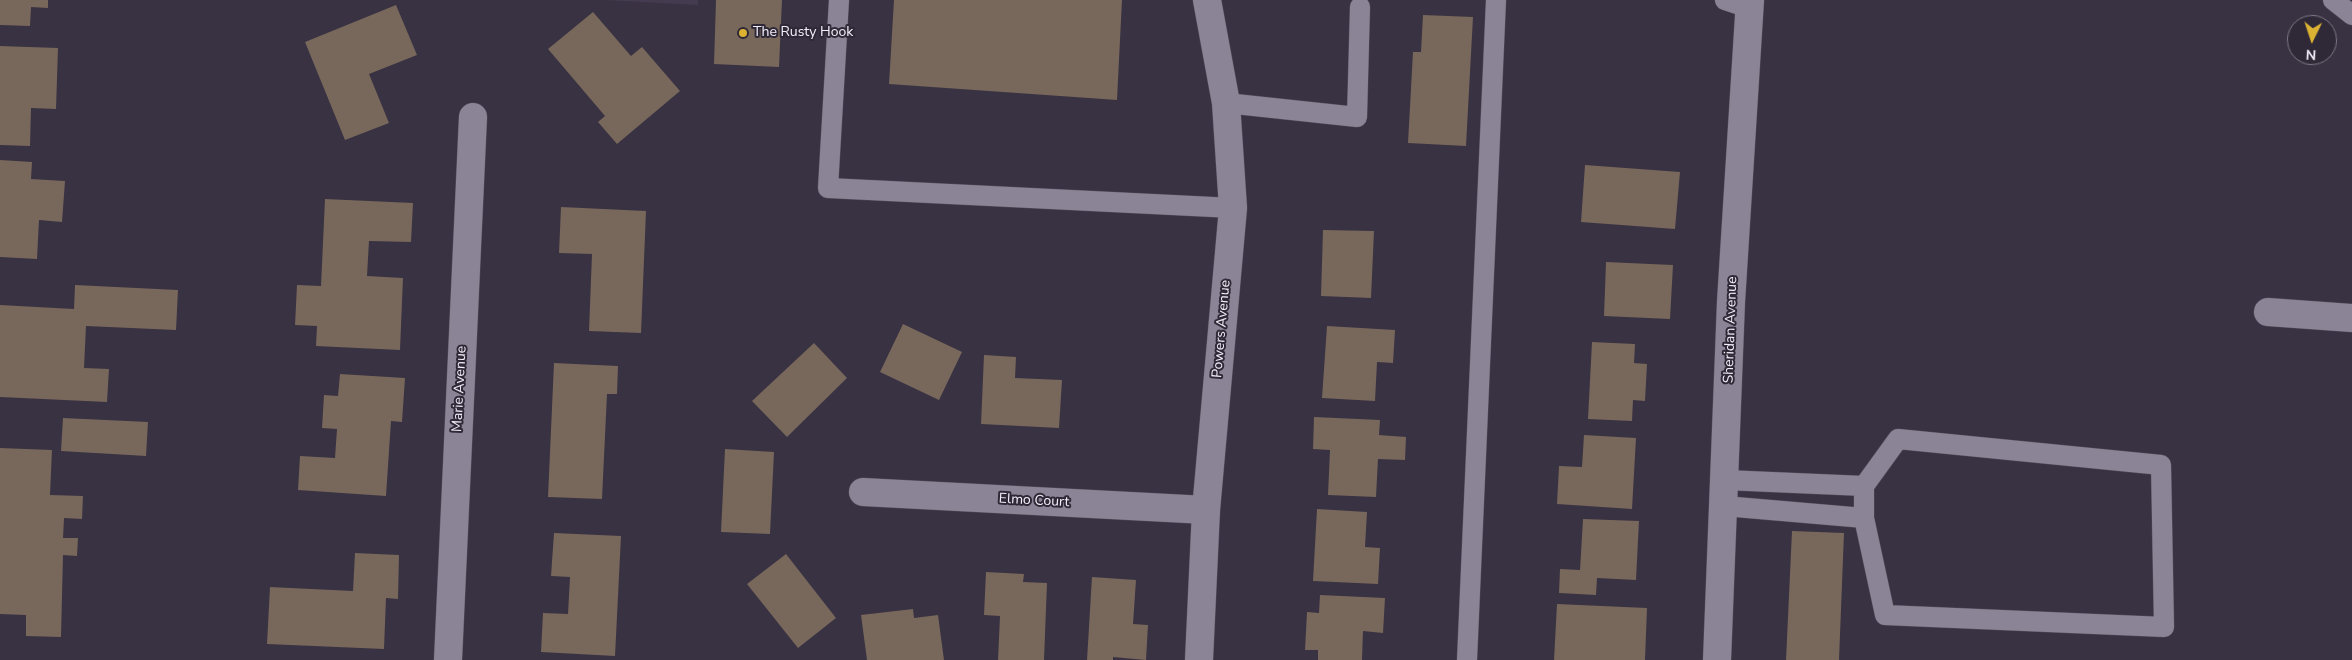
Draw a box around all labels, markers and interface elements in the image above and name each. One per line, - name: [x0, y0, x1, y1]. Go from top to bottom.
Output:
- north arrow: [2287, 15, 2337, 65]
- place label: The Rusty Hook: [753, 25, 853, 41]
- marker: The Rusty Hook: [737, 27, 749, 39]
- text: N: [2305, 45, 2317, 64]
- street label: Sheridan Avenue: [1721, 276, 1741, 384]
- street label: Powers Avenue: [1209, 279, 1235, 379]
- street label: Marie Avenue: [449, 345, 471, 433]
- street label: Elmo Court: [998, 491, 1070, 511]

